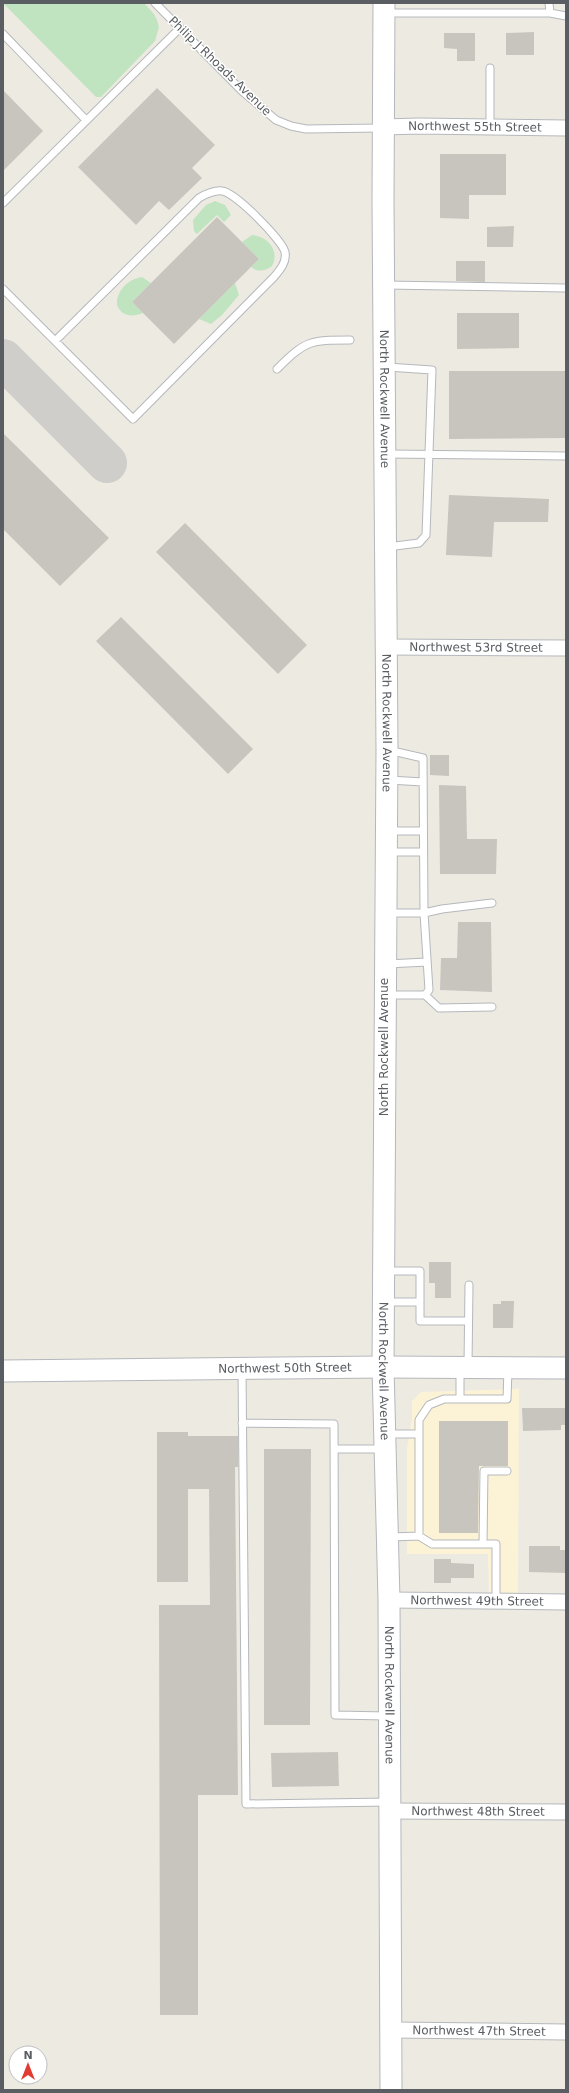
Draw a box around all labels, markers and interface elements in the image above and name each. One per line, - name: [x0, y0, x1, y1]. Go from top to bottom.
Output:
- street label: Philip J Rhoads Avenue: [166, 14, 274, 118]
- street label: Northwest 55th Street: [408, 119, 542, 135]
- street label: North Rockwell Avenue: [377, 330, 392, 468]
- street label: Northwest 53rd Street: [409, 640, 543, 655]
- street label: North Rockwell Avenue: [379, 654, 394, 792]
- street label: North Rockwell Avenue: [377, 978, 391, 1116]
- street label: North Rockwell Avenue: [376, 1302, 392, 1440]
- street label: Northwest 50th Street: [218, 1360, 352, 1376]
- street label: Northwest 49th Street: [410, 1593, 544, 1609]
- street label: North Rockwell Avenue: [382, 1626, 397, 1764]
- street label: Northwest 48th Street: [411, 1804, 545, 1819]
- street label: Northwest 47th Street: [412, 2023, 546, 2039]
- north arrow: [8, 2045, 48, 2085]
- text: N: [23, 2049, 33, 2062]

